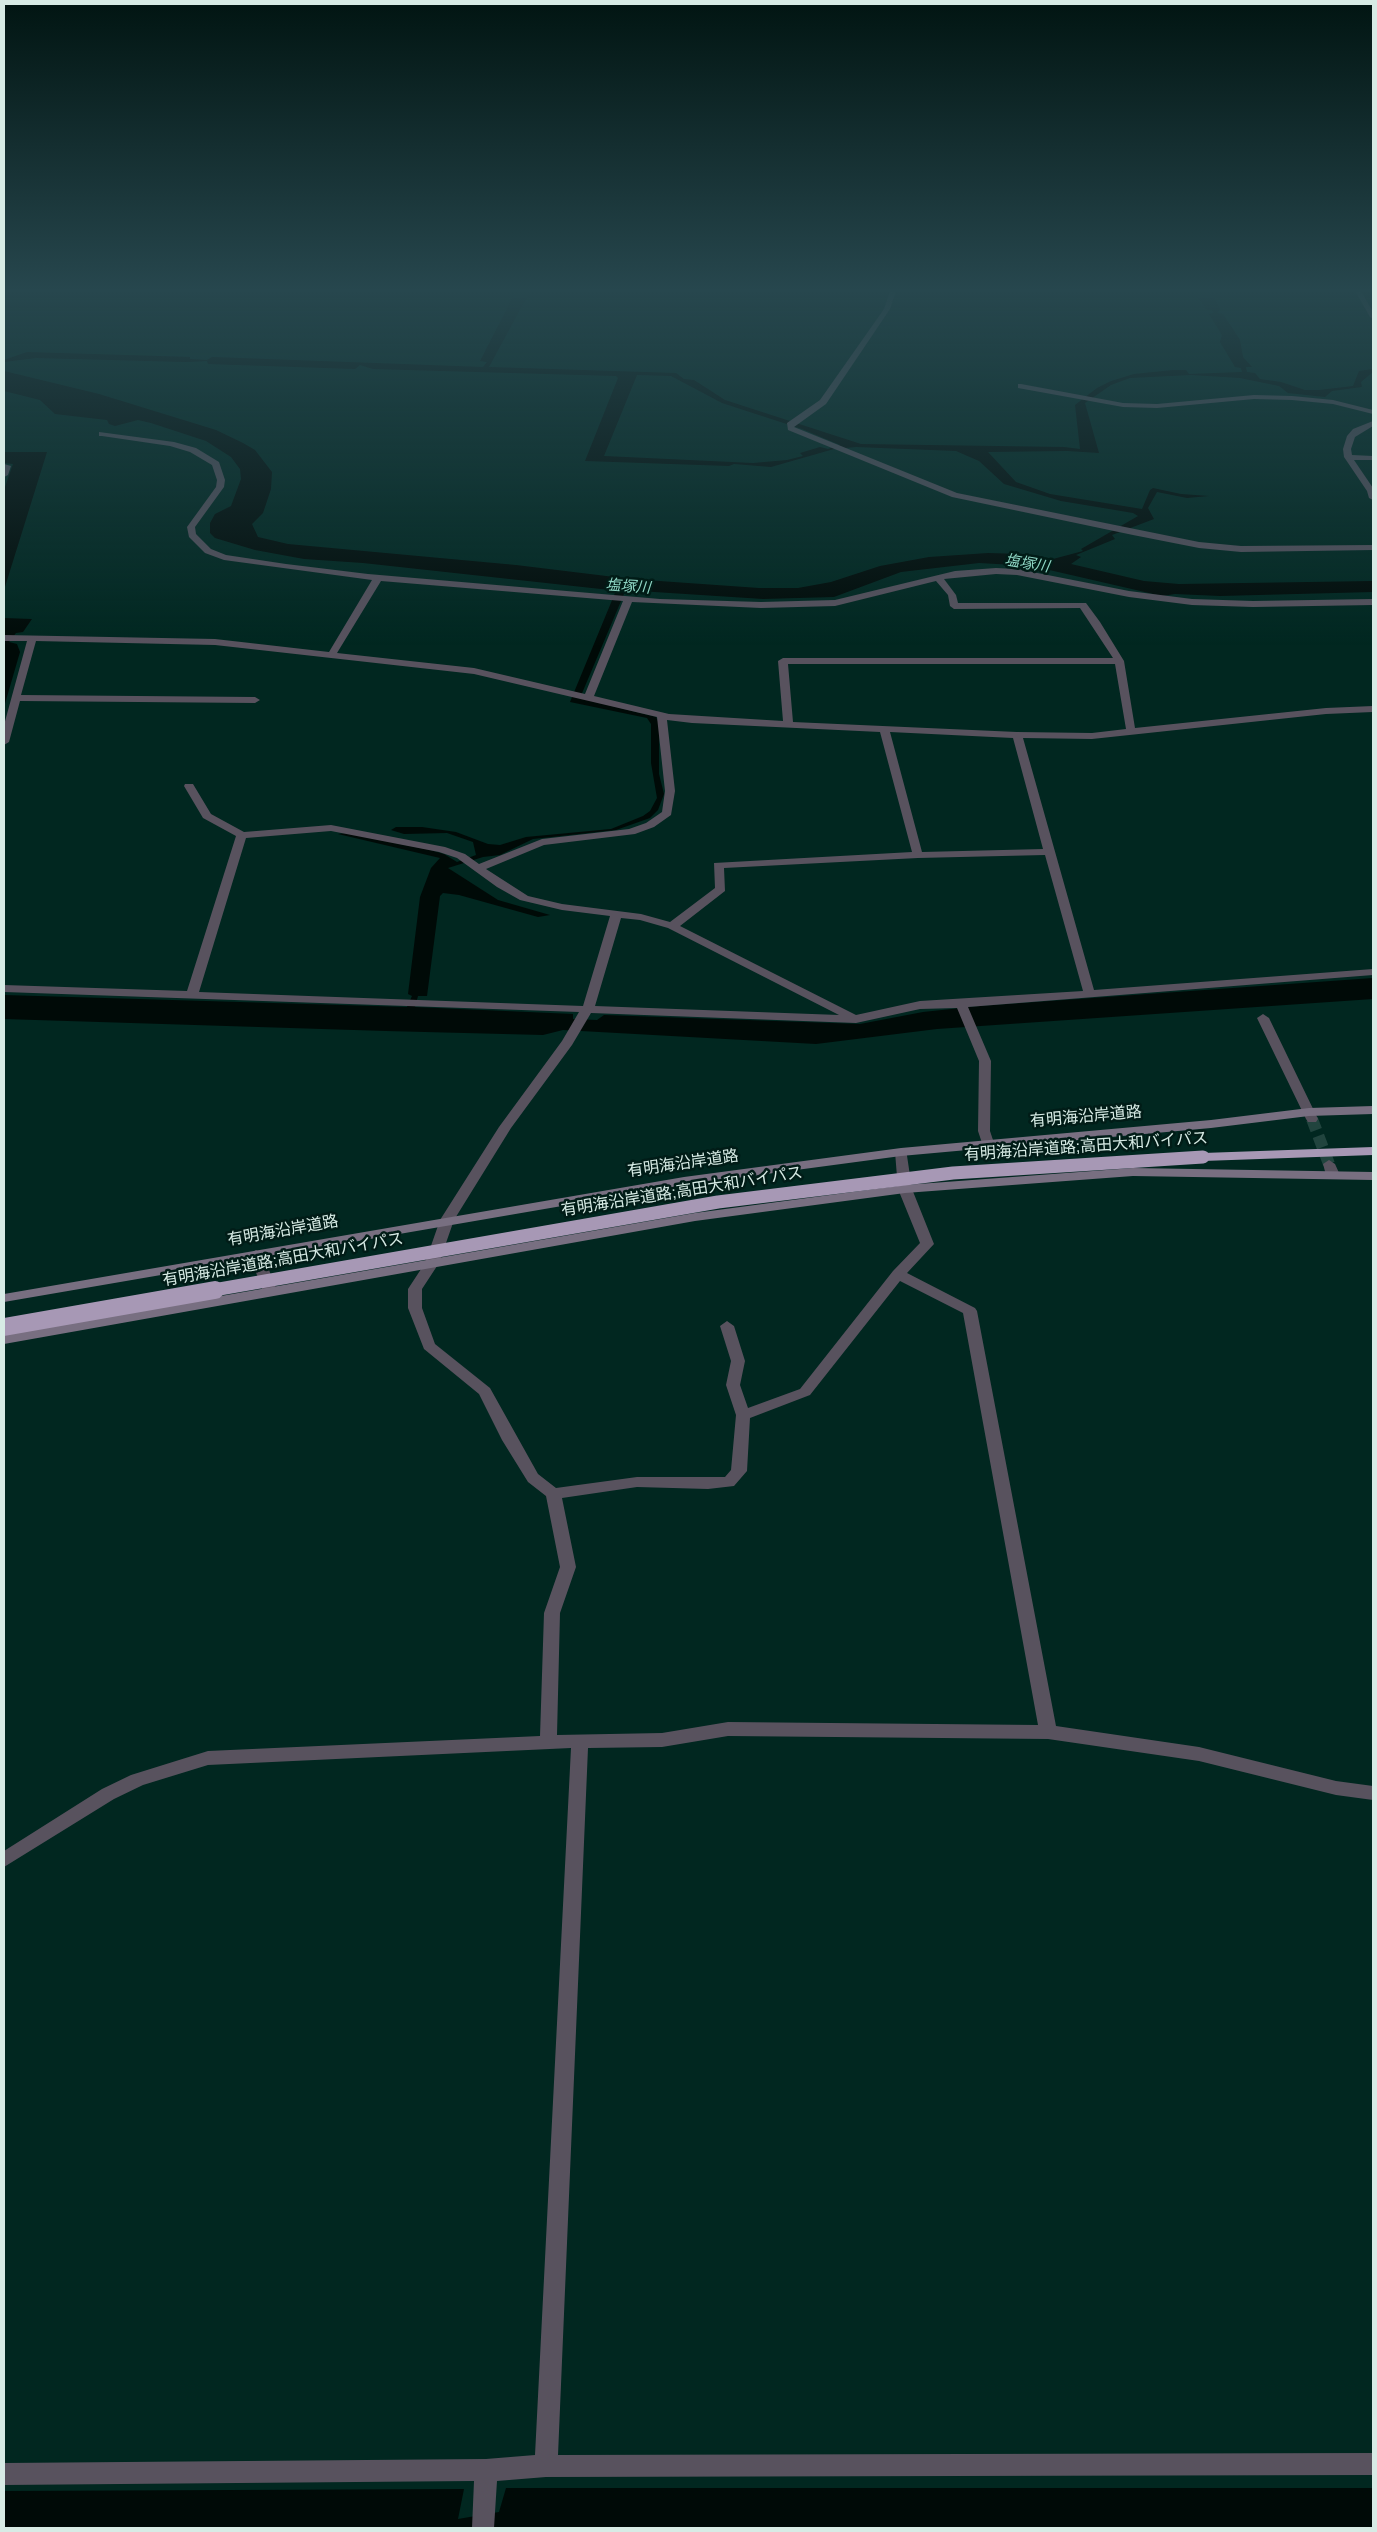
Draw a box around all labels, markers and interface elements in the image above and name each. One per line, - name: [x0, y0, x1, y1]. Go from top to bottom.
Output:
- water label: 塩塚川: [1003, 552, 1051, 576]
- water label: 塩塚川: [605, 576, 651, 598]
- street label: 有明海沿岸道路: [1029, 1103, 1143, 1131]
- street label: 有明海沿岸道路;高田大和バイパス: [963, 1129, 1209, 1165]
- street label: 有明海沿岸道路: [626, 1147, 740, 1181]
- street label: 有明海沿岸道路;高田大和バイパス: [560, 1163, 804, 1221]
- street label: 有明海沿岸道路: [226, 1212, 340, 1250]
- street label: 有明海沿岸道路;高田大和バイパス: [161, 1229, 405, 1291]

